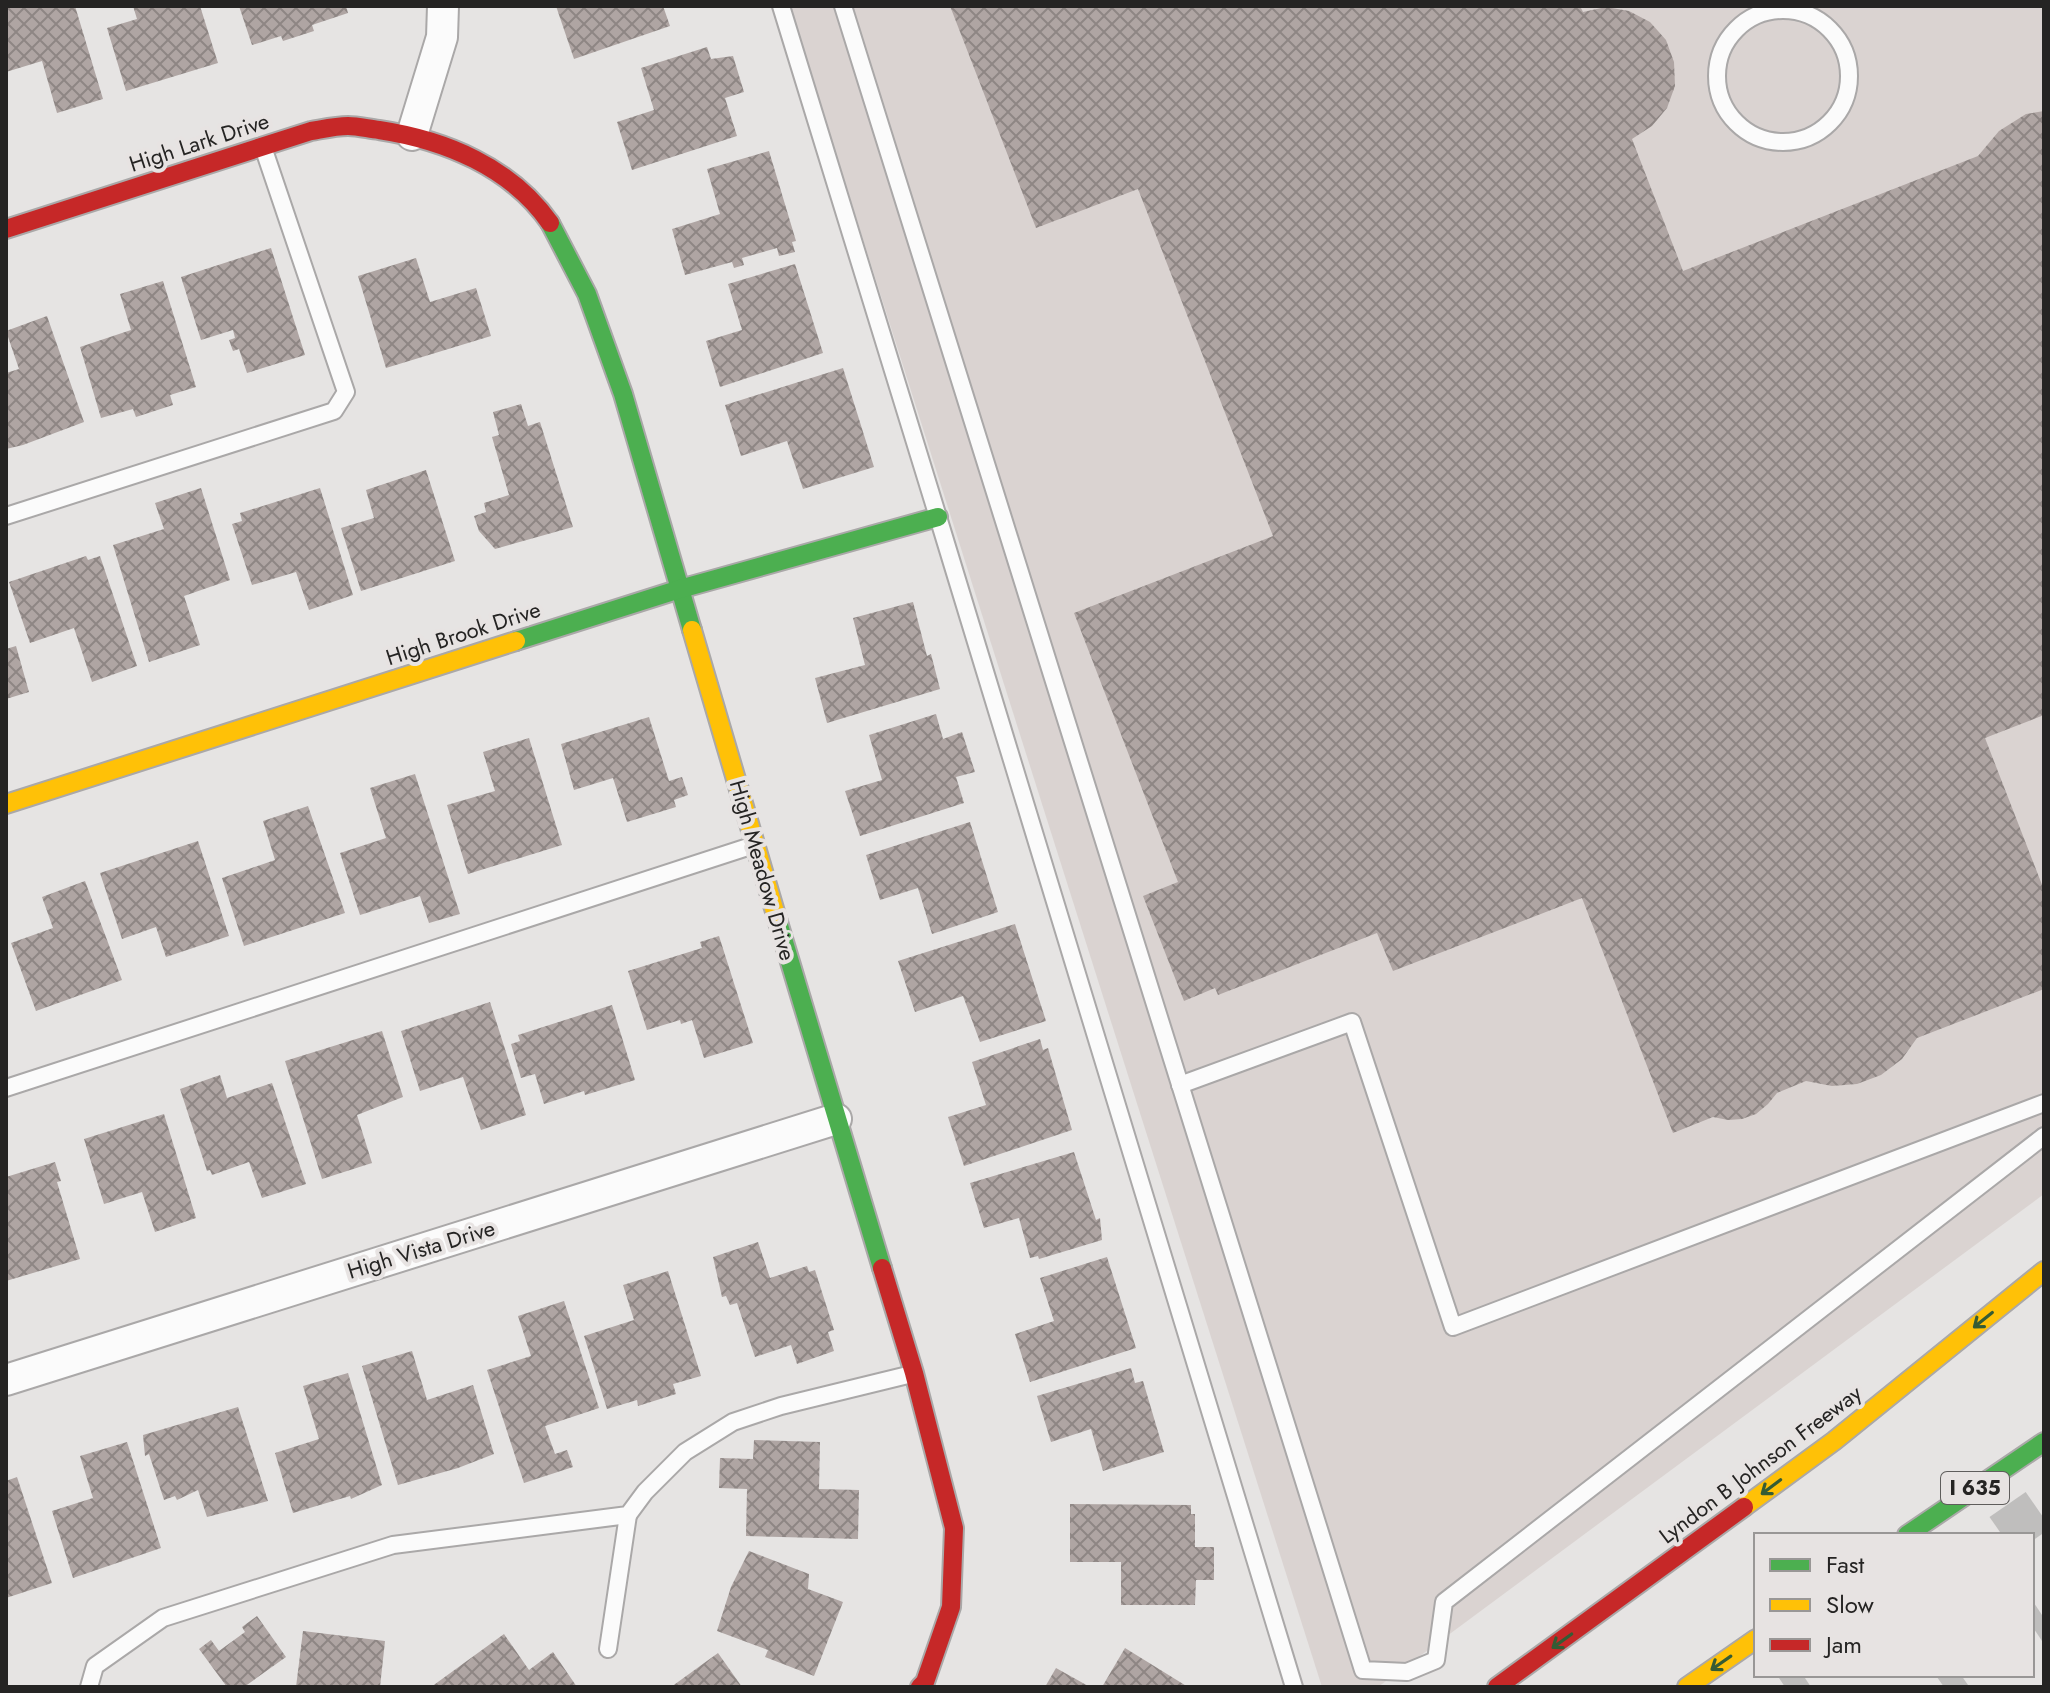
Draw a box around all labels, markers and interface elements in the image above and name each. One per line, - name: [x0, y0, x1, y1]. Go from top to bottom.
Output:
- street label: High Lark Drive: [125, 104, 273, 180]
- street label: High Brook Drive: [382, 593, 544, 673]
- street label: High Meadow Drive: [722, 776, 804, 964]
- street label: High Vista Drive: [343, 1211, 499, 1287]
- one-way arrow: [1973, 1311, 1994, 1329]
- street label: Lyndon B Johnson Freeway: [1652, 1377, 1868, 1551]
- road number: I 635: [1941, 1472, 2009, 1504]
- one-way arrow: [1761, 1479, 1783, 1495]
- legend: [1754, 1533, 2034, 1677]
- text: Fast: [1826, 1547, 1864, 1582]
- text: Slow: [1826, 1587, 1874, 1622]
- text: Jam: [1823, 1627, 1862, 1662]
- one-way arrow: [1551, 1633, 1573, 1649]
- one-way arrow: [1711, 1655, 1733, 1671]

